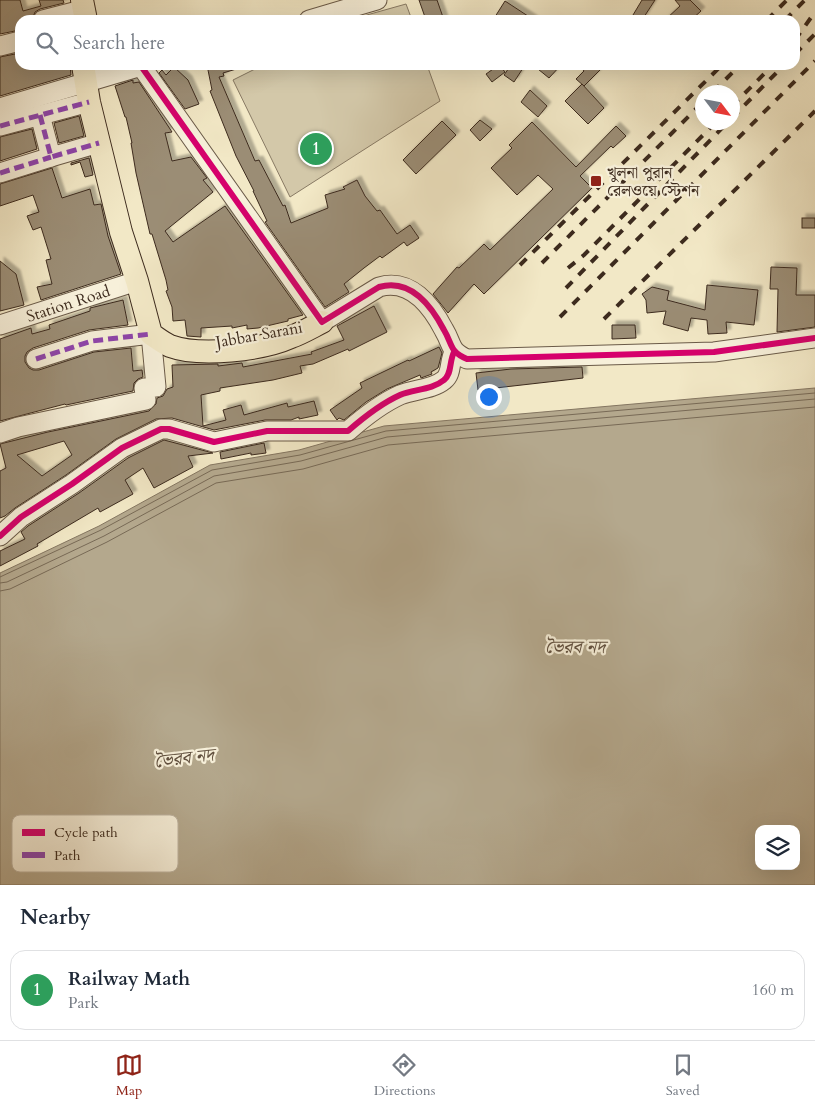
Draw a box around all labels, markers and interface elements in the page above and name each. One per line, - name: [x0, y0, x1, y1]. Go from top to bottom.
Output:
- search box: [15, 15, 800, 70]
- icon: search: [33, 29, 61, 57]
- text: Search here: [73, 30, 165, 56]
- north arrow: [695, 85, 740, 130]
- pin: 1: [300, 130, 332, 168]
- place label: খুলনা পুরান রেলওয়ে স্টেশন: [607, 162, 700, 202]
- marker: খুলনা পুরান রেলওয়ে স্টেশন: [589, 174, 603, 188]
- street label: Station Road: [24, 280, 113, 328]
- street label: Jabbar Sarani: [212, 316, 305, 354]
- your location: [476, 384, 502, 410]
- water label: ভৈরব নদ: [545, 635, 609, 660]
- water label: ভৈরব নদ: [153, 742, 219, 775]
- legend: [12, 815, 178, 872]
- text: Cycle path: [54, 823, 118, 842]
- map controls: [755, 825, 800, 870]
- button: layers: [755, 825, 800, 870]
- text: Path: [54, 846, 81, 865]
- text: Nearby: [20, 903, 91, 932]
- text: Railway Math: [68, 966, 190, 992]
- text: 1: [33, 979, 41, 1001]
- text: 160 m: [752, 979, 794, 1001]
- text: Park: [68, 992, 99, 1014]
- tab: Map: [115, 1051, 143, 1100]
- tab: Directions: [374, 1051, 435, 1100]
- tab: Saved: [666, 1051, 700, 1100]

